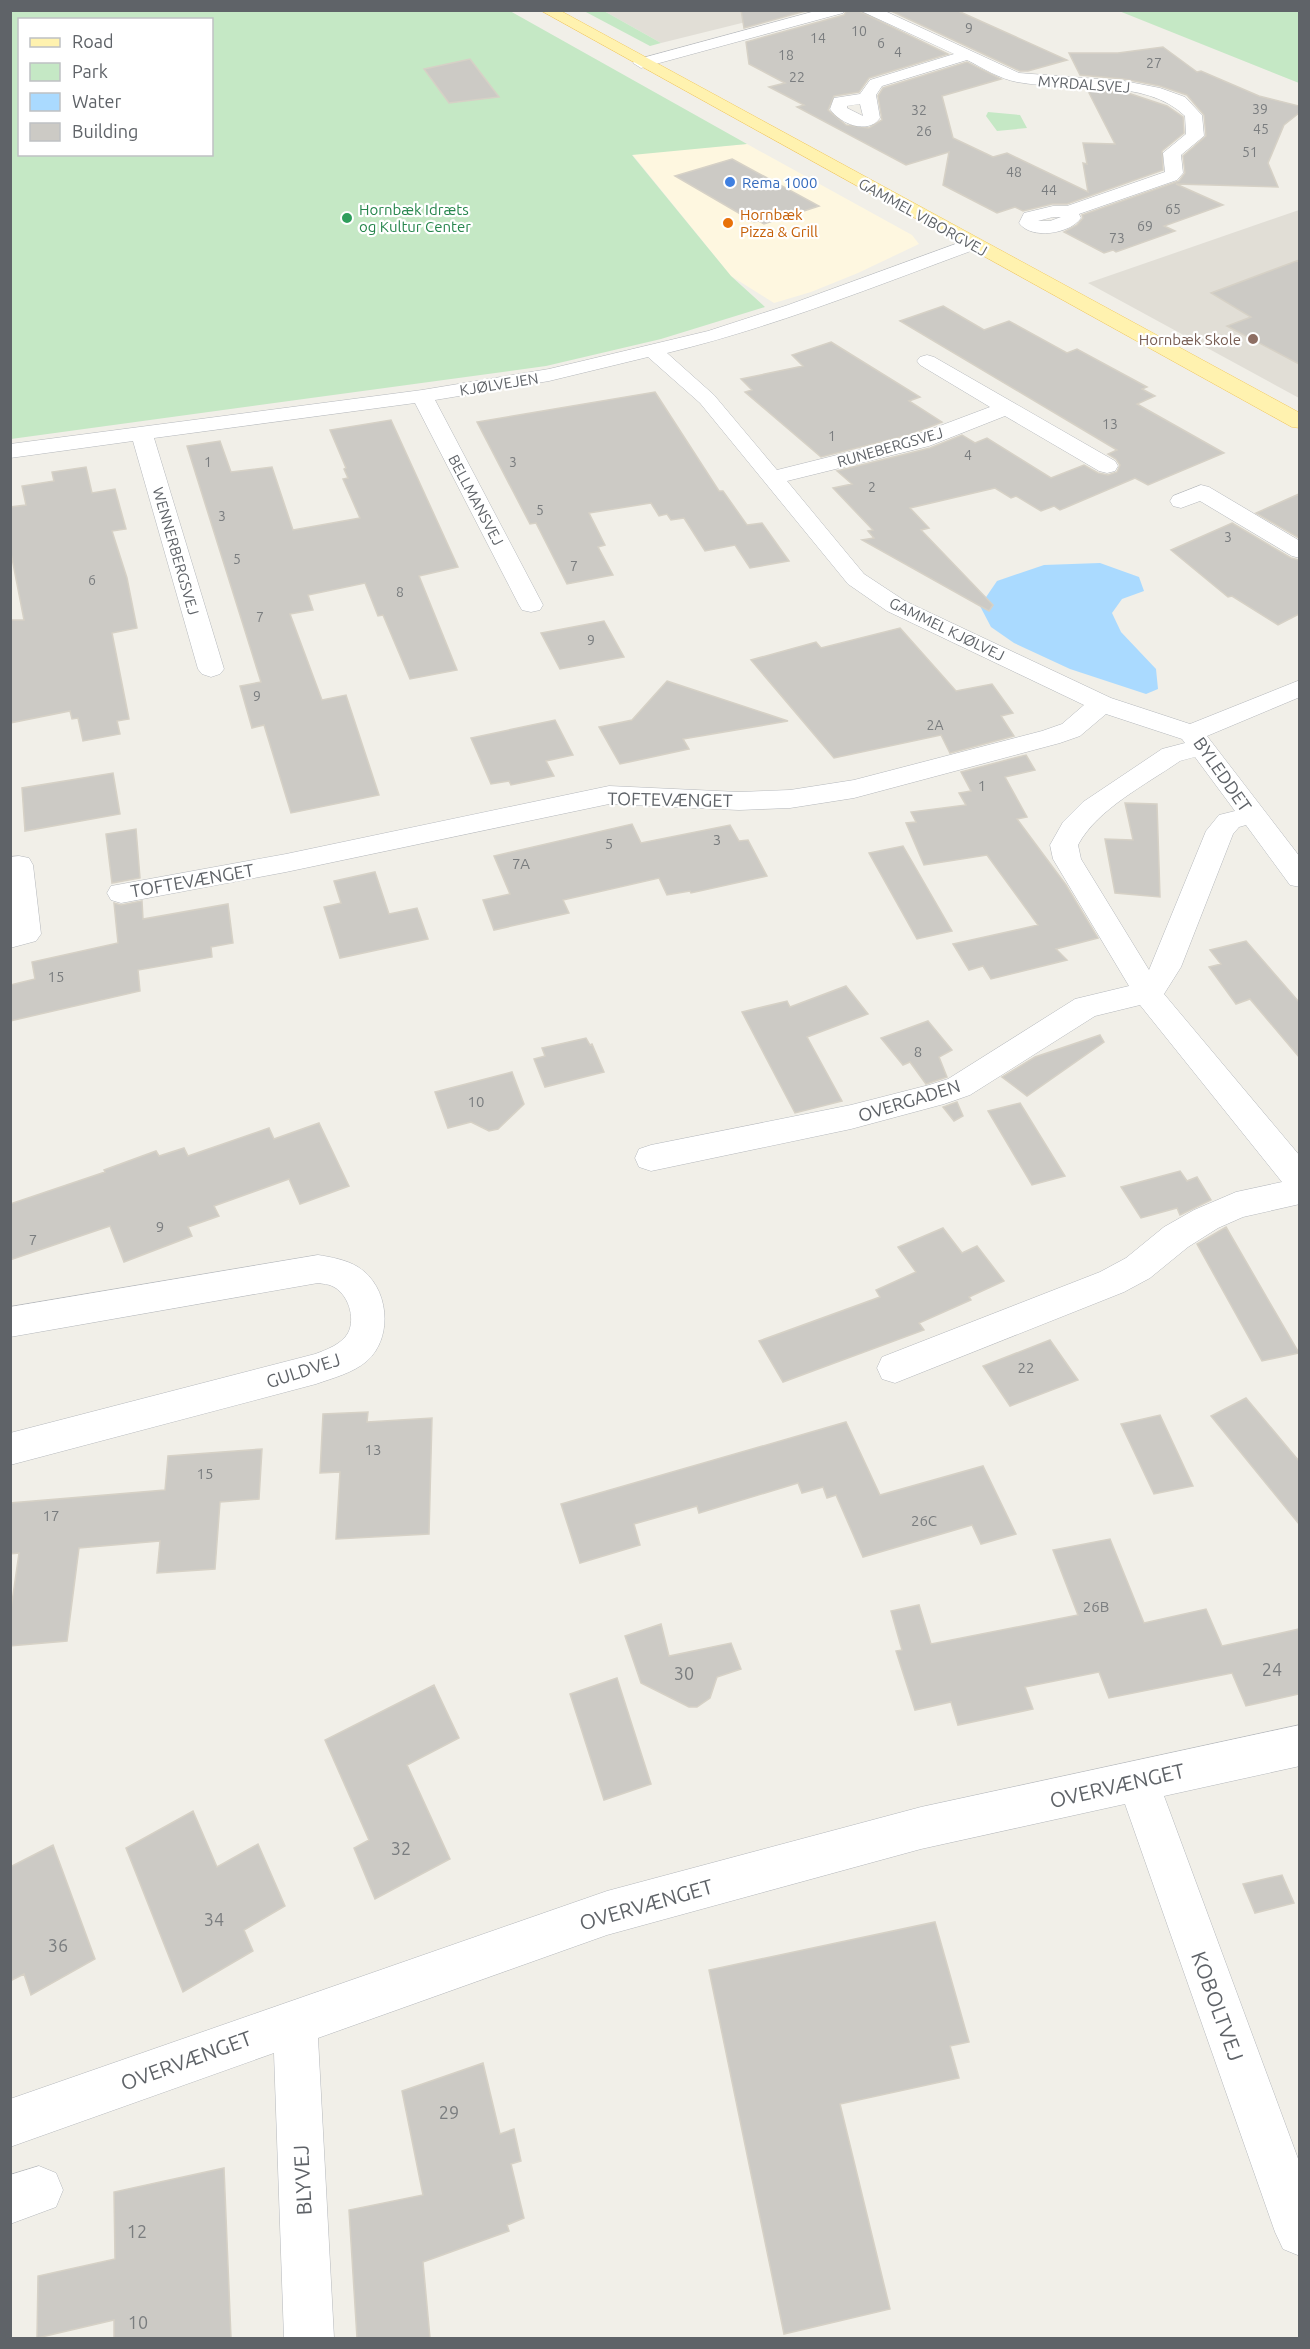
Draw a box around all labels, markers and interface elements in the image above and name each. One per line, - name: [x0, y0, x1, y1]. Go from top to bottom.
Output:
- legend: [18, 18, 213, 156]
- house number: 9: [965, 20, 973, 36]
- house number: 10: [851, 23, 867, 39]
- house number: 14: [810, 30, 826, 46]
- text: Road: [72, 31, 114, 51]
- house number: 6: [877, 35, 885, 51]
- house number: 4: [894, 44, 902, 60]
- house number: 18: [778, 47, 794, 63]
- house number: 27: [1146, 55, 1162, 71]
- text: Park: [72, 61, 108, 81]
- house number: 22: [789, 69, 805, 85]
- street label: MYRDALSVEJ: [1037, 72, 1131, 96]
- text: Water: [72, 91, 122, 111]
- house number: 39: [1252, 101, 1268, 117]
- house number: 32: [911, 102, 927, 118]
- text: Building: [72, 121, 138, 141]
- house number: 45: [1253, 121, 1269, 137]
- house number: 26: [916, 123, 932, 139]
- house number: 51: [1242, 144, 1258, 160]
- house number: 48: [1006, 164, 1022, 180]
- place label: Rema 1000: [742, 174, 818, 191]
- marker: Rema 1000: [723, 175, 737, 189]
- street label: GAMMEL VIBORGVEJ: [856, 175, 990, 259]
- house number: 44: [1041, 182, 1057, 198]
- place label: Hornbæk Idræts og Kultur Center: [359, 201, 471, 235]
- house number: 65: [1165, 201, 1181, 217]
- place label: Hornbæk Pizza & Grill: [740, 206, 818, 240]
- marker: Hornbæk Idræts og Kultur Center: [340, 211, 354, 225]
- marker: Hornbæk Pizza & Grill: [721, 216, 735, 230]
- house number: 69: [1137, 218, 1153, 234]
- house number: 73: [1109, 230, 1125, 246]
- place label: Hornbæk Skole: [1139, 331, 1241, 348]
- marker: Hornbæk Skole: [1246, 332, 1260, 346]
- street label: KJØLVEJEN: [458, 369, 540, 399]
- house number: 13: [1102, 416, 1118, 432]
- street label: RUNEBERGSVEJ: [835, 424, 945, 470]
- house number: 1: [828, 428, 836, 444]
- house number: 4: [964, 447, 972, 463]
- street label: BELLMANSVEJ: [445, 452, 507, 548]
- house number: 1: [204, 454, 212, 470]
- house number: 3: [509, 454, 517, 470]
- house number: 2: [868, 479, 876, 495]
- street label: WENNERBERGSVEJ: [150, 485, 202, 617]
- house number: 5: [536, 502, 544, 518]
- house number: 3: [218, 508, 226, 524]
- house number: 3: [1224, 529, 1232, 545]
- house number: 5: [233, 551, 241, 567]
- house number: 7: [570, 558, 578, 574]
- house number: 6: [88, 572, 96, 588]
- house number: 8: [396, 584, 404, 600]
- street label: GAMMEL KJØLVEJ: [887, 594, 1007, 664]
- house number: 7: [256, 609, 264, 625]
- house number: 9: [587, 632, 595, 648]
- house number: 9: [253, 688, 261, 704]
- house number: 2A: [927, 717, 944, 733]
- street label: BYLEDDET: [1190, 733, 1256, 815]
- house number: 1: [978, 777, 986, 794]
- street label: TOFTEVÆNGET: [607, 788, 733, 810]
- house number: 3: [713, 831, 721, 848]
- house number: 5: [605, 835, 613, 852]
- house number: 7A: [512, 855, 530, 872]
- street label: TOFTEVÆNGET: [129, 859, 255, 901]
- house number: 15: [48, 968, 64, 985]
- house number: 8: [914, 1043, 922, 1060]
- street label: OVERGADEN: [856, 1075, 962, 1125]
- house number: 10: [468, 1093, 484, 1110]
- house number: 9: [156, 1218, 164, 1235]
- house number: 7: [29, 1231, 37, 1248]
- street label: GULDVEJ: [263, 1349, 343, 1391]
- house number: 22: [1018, 1359, 1034, 1376]
- house number: 13: [365, 1441, 381, 1458]
- house number: 15: [197, 1465, 213, 1482]
- house number: 17: [43, 1507, 59, 1524]
- house number: 26C: [911, 1512, 937, 1529]
- house number: 26B: [1083, 1598, 1109, 1615]
- house number: 24: [1262, 1659, 1282, 1679]
- house number: 30: [674, 1663, 694, 1683]
- street label: OVERVÆNGET: [1047, 1758, 1187, 1812]
- house number: 32: [391, 1838, 411, 1858]
- street label: OVERVÆNGET: [577, 1873, 716, 1935]
- house number: 34: [204, 1909, 224, 1929]
- house number: 36: [48, 1935, 68, 1955]
- street label: KOBOLTVEJ: [1187, 1948, 1249, 2064]
- street label: OVERVÆNGET: [117, 2025, 255, 2095]
- house number: 29: [439, 2102, 459, 2122]
- street label: BLYVEJ: [288, 2144, 316, 2216]
- house number: 12: [127, 2221, 147, 2241]
- house number: 10: [128, 2312, 148, 2332]

